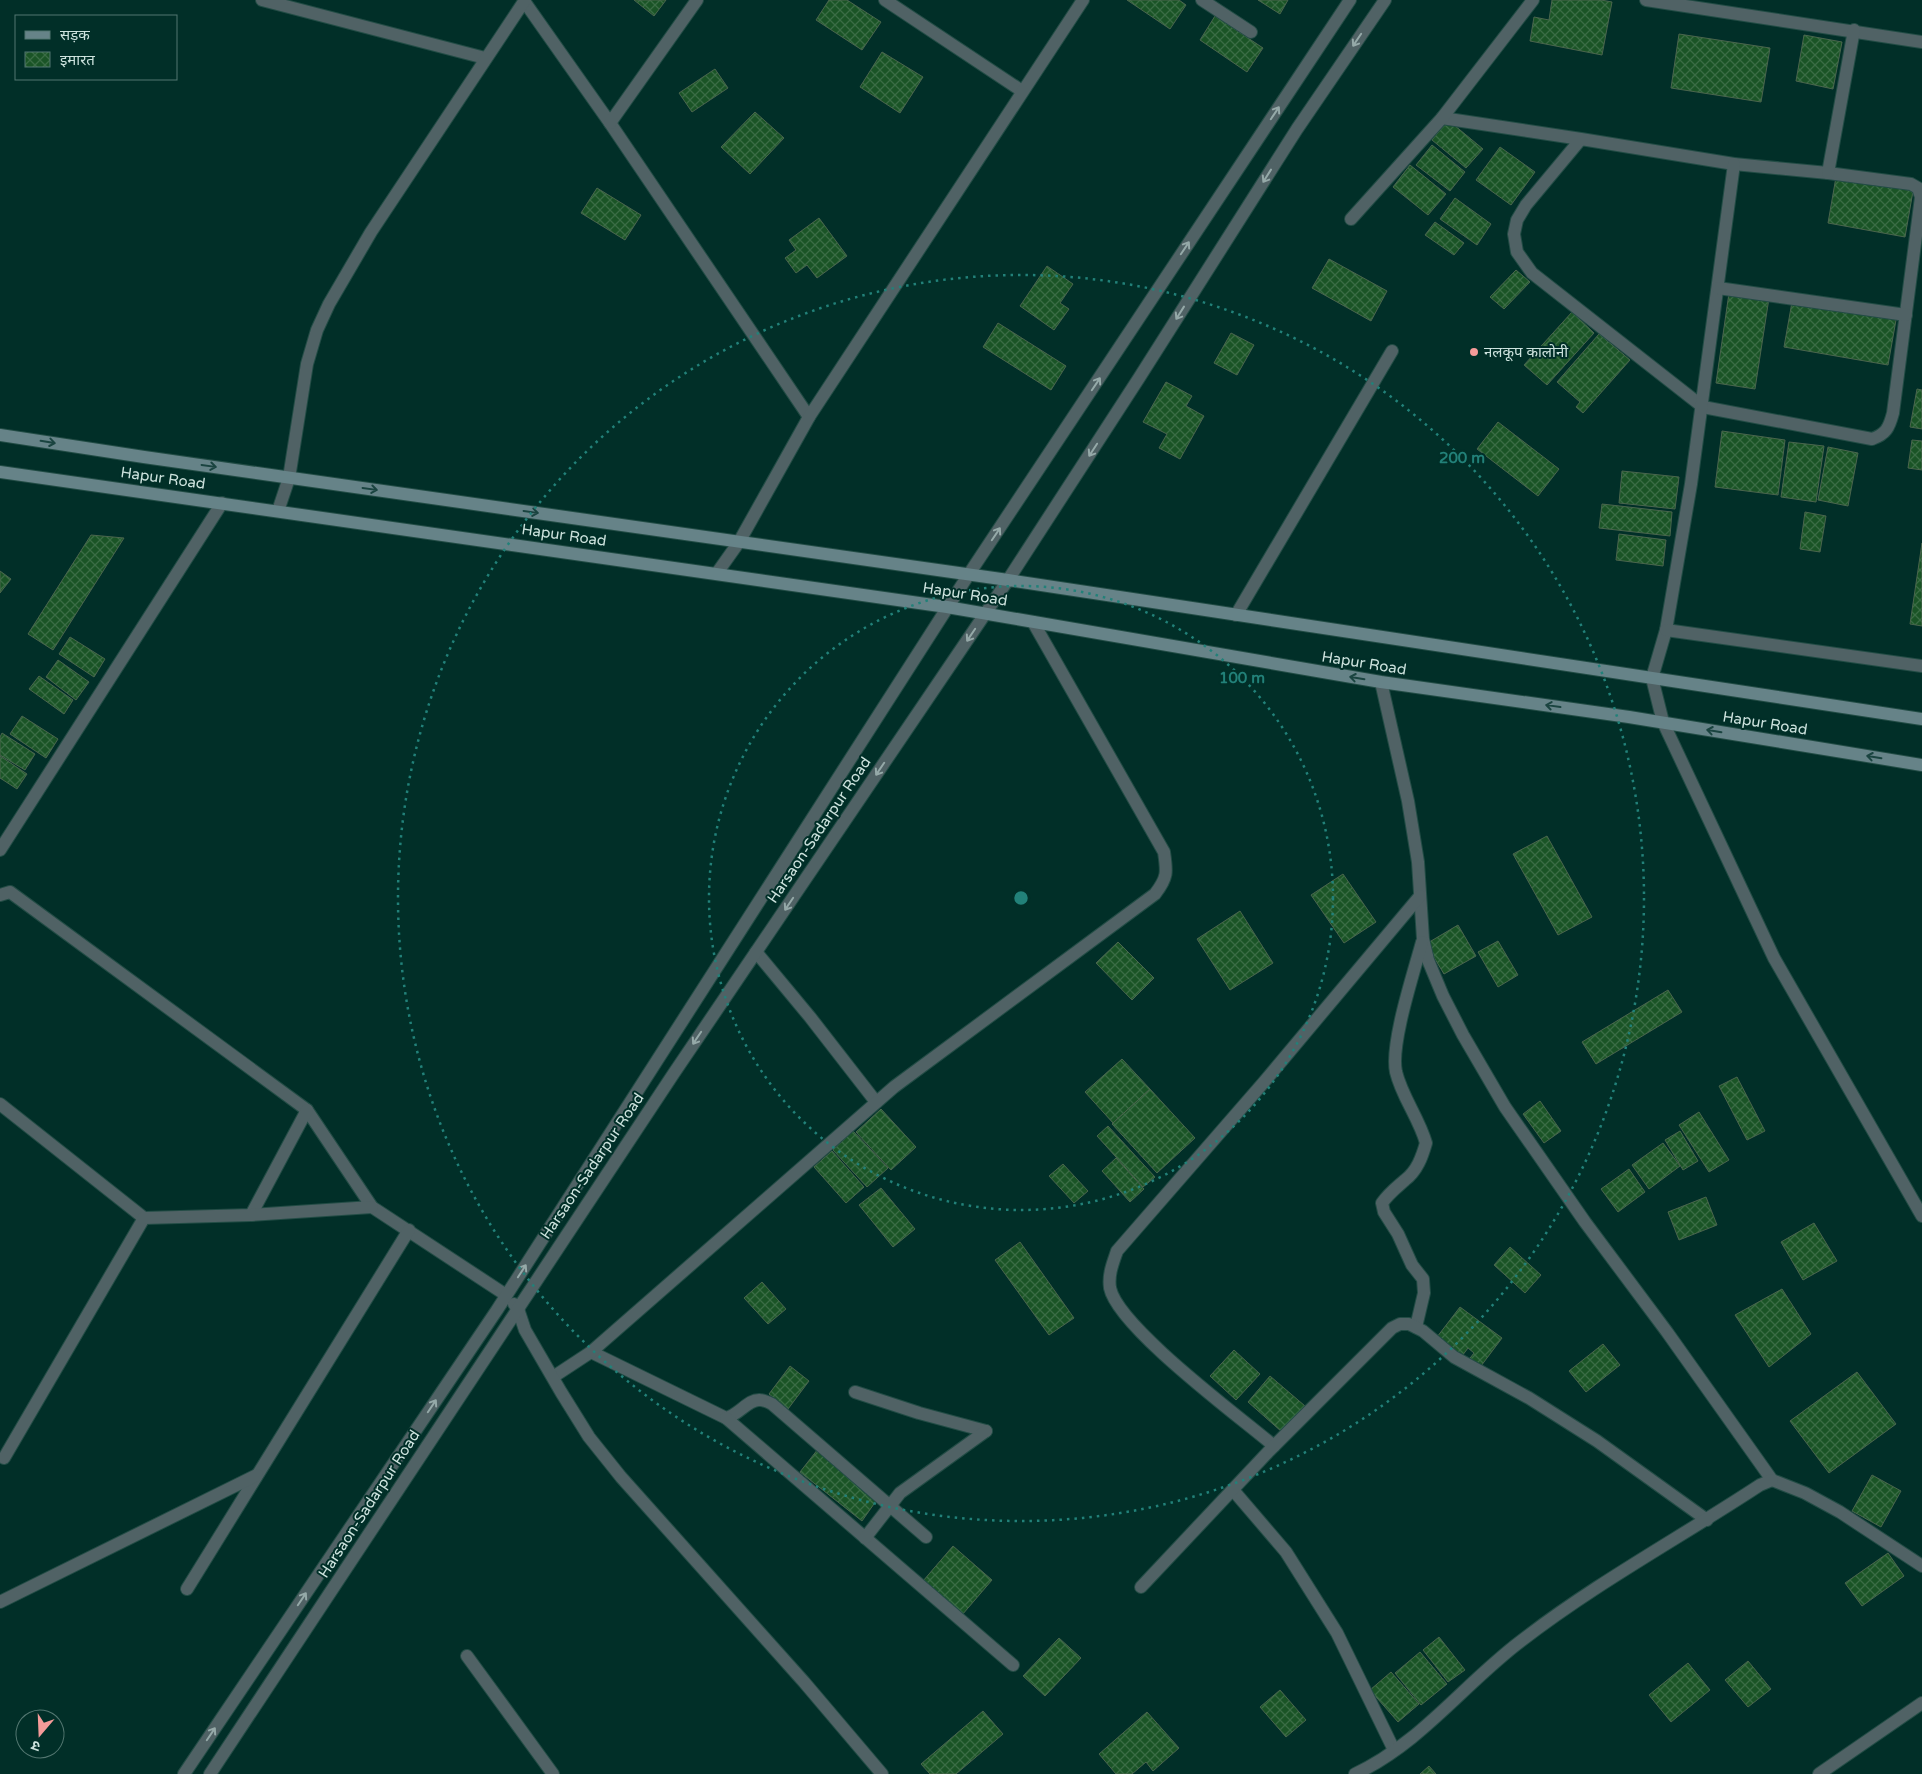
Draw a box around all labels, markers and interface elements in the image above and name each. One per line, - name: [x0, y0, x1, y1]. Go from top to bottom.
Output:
- legend: [15, 15, 178, 80]
- text: सड़क: [60, 26, 90, 44]
- one-way arrow: [1352, 33, 1362, 47]
- text: इमारत: [60, 51, 95, 69]
- one-way arrow: [1270, 106, 1281, 120]
- one-way arrow: [1262, 168, 1272, 182]
- one-way arrow: [1181, 242, 1191, 256]
- one-way arrow: [1175, 306, 1186, 320]
- place label: नलकूप कालोनी: [1484, 343, 1569, 362]
- marker: नलकूप कालोनी: [1468, 346, 1480, 358]
- one-way arrow: [1091, 377, 1101, 391]
- one-way arrow: [40, 437, 56, 447]
- one-way arrow: [1087, 442, 1097, 456]
- text: 200 m: [1439, 449, 1485, 467]
- one-way arrow: [200, 462, 216, 472]
- street label: Hapur Road: [119, 463, 207, 493]
- one-way arrow: [361, 484, 377, 494]
- one-way arrow: [522, 507, 538, 517]
- street label: Hapur Road: [520, 520, 608, 550]
- one-way arrow: [991, 527, 1001, 541]
- street label: Hapur Road: [921, 578, 1009, 610]
- one-way arrow: [966, 628, 976, 642]
- street label: Hapur Road: [1320, 647, 1408, 679]
- text: 100 m: [1219, 669, 1265, 687]
- one-way arrow: [1350, 673, 1366, 683]
- one-way arrow: [1545, 701, 1561, 711]
- street label: Hapur Road: [1721, 707, 1809, 739]
- one-way arrow: [1706, 725, 1722, 735]
- one-way arrow: [1866, 752, 1882, 762]
- street label: Harsaon-Sadarpur Road: [763, 753, 875, 907]
- one-way arrow: [875, 762, 885, 776]
- centre of rings: [1012, 889, 1030, 907]
- one-way arrow: [783, 897, 794, 911]
- one-way arrow: [692, 1031, 702, 1045]
- street label: Harsaon-Sadarpur Road: [536, 1089, 648, 1243]
- one-way arrow: [517, 1264, 527, 1278]
- one-way arrow: [427, 1399, 437, 1413]
- street label: Harsaon-Sadarpur Road: [314, 1427, 424, 1581]
- one-way arrow: [297, 1592, 307, 1606]
- north arrow: [15, 1709, 65, 1759]
- one-way arrow: [206, 1727, 216, 1741]
- text: उ: [29, 1736, 43, 1755]

